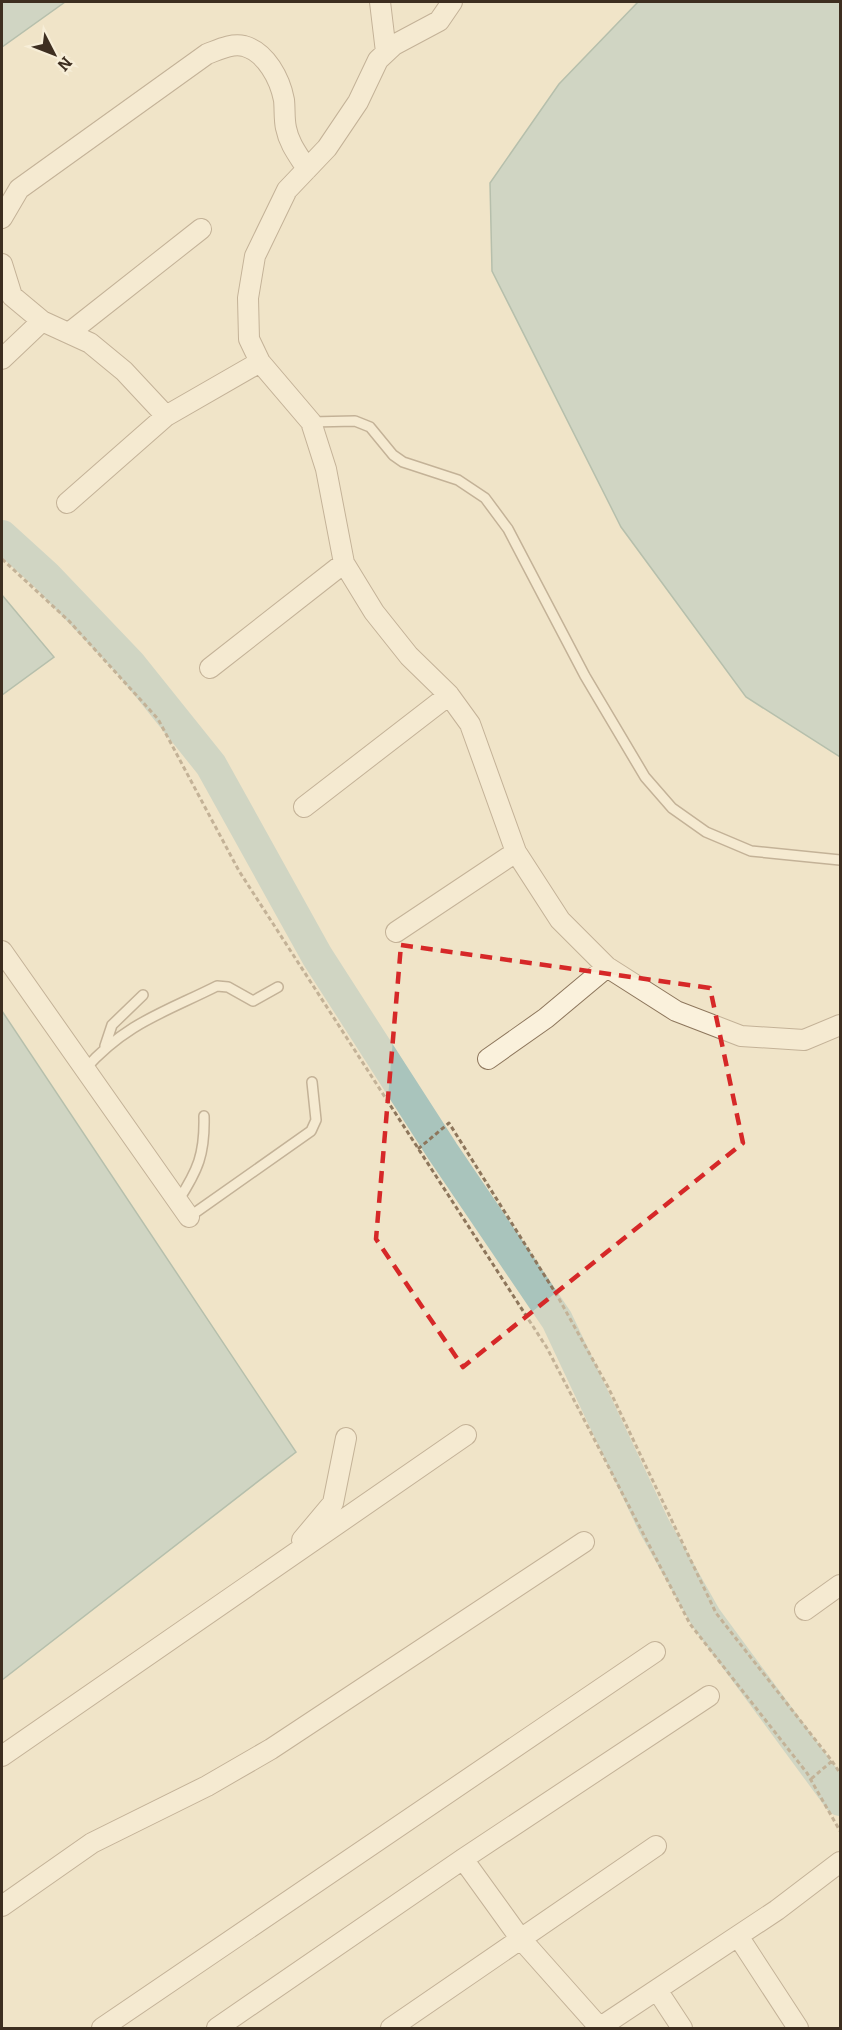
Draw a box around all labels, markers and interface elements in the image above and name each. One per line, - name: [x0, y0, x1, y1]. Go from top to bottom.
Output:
- north arrow: [24, 24, 84, 84]
- text: N: [54, 53, 76, 75]

